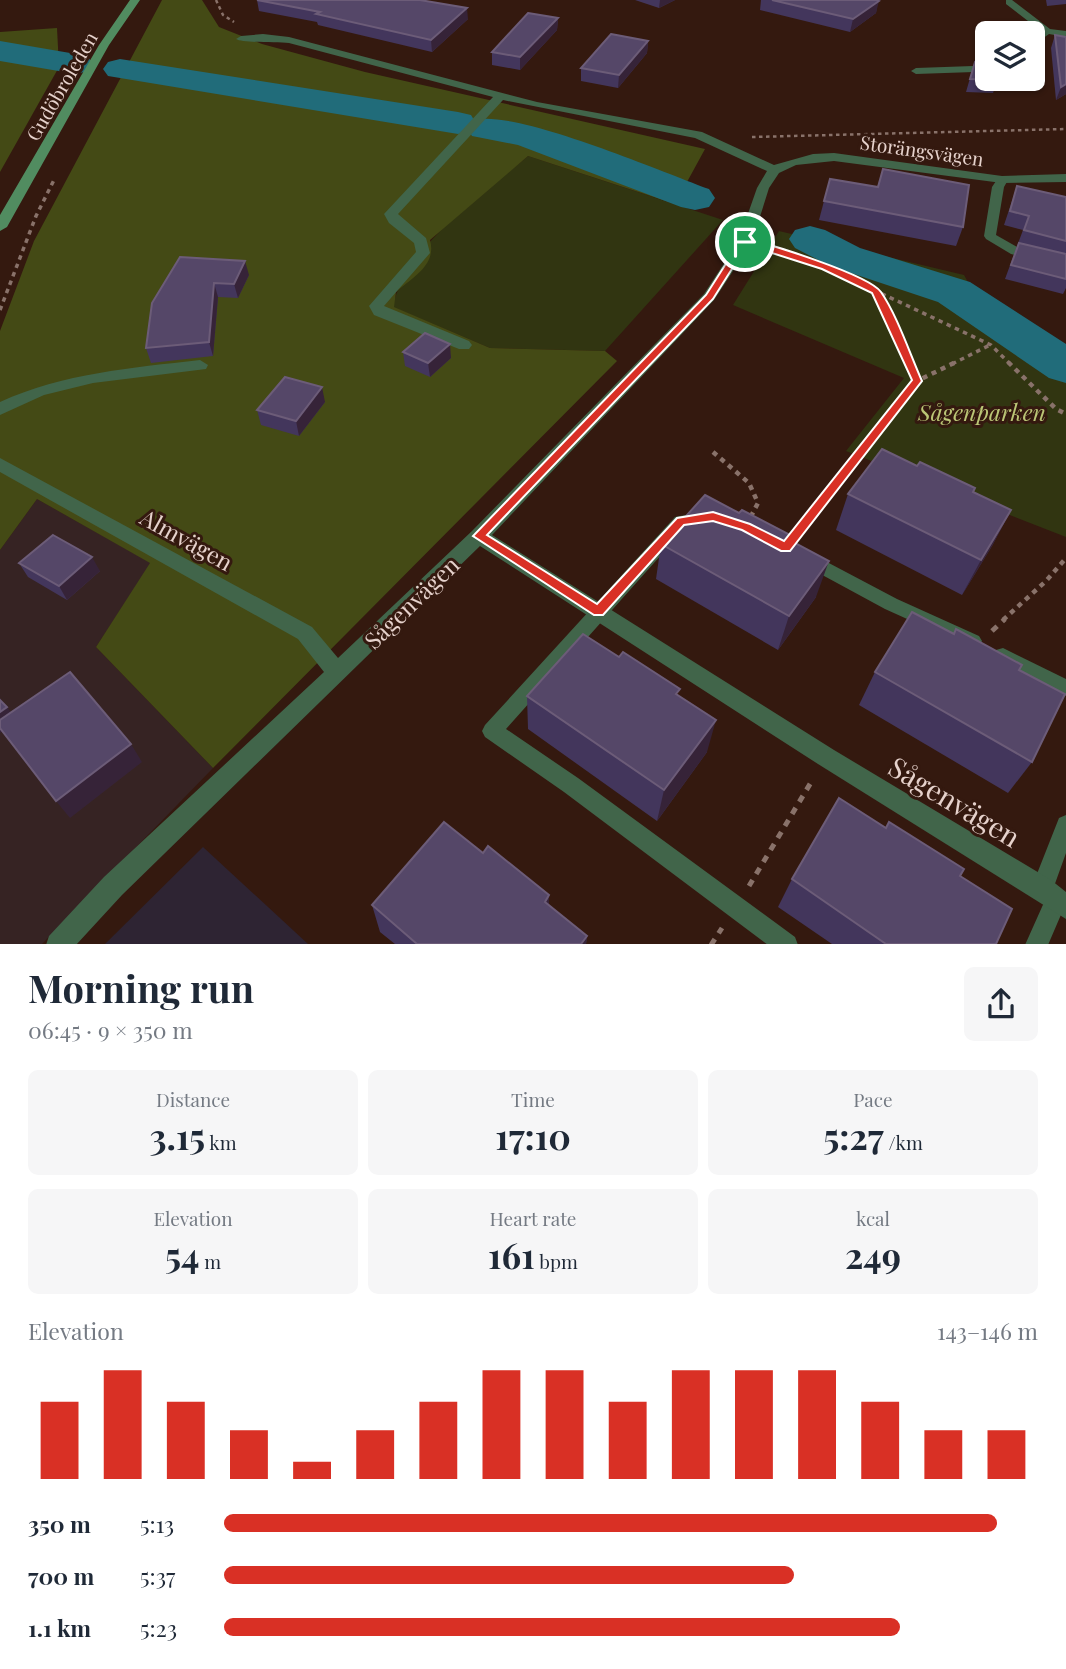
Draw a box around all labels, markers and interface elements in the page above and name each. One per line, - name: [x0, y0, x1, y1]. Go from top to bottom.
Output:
- map controls: [975, 21, 1045, 91]
- button: layers: [975, 21, 1045, 91]
- street label: Gudöbroleden: [19, 26, 103, 145]
- street label: Storängsvägen: [859, 128, 986, 172]
- pin: [715, 212, 775, 272]
- icon: arrive: [726, 223, 764, 261]
- park label: Sågenparken: [917, 396, 1046, 427]
- street label: Almvägen: [134, 500, 239, 577]
- street label: Sågenvägen: [357, 549, 465, 655]
- street label: Sågenvägen: [882, 747, 1028, 855]
- text: Morning run: [28, 962, 254, 1013]
- button: share: [964, 967, 1038, 1041]
- text: 06:45 · 9 × 350 m: [28, 1014, 193, 1045]
- text: Distance: [156, 1086, 230, 1112]
- text: Time: [511, 1086, 555, 1112]
- text: Pace: [853, 1086, 893, 1112]
- text: 3.15: [149, 1112, 205, 1159]
- text: 17:10: [495, 1112, 571, 1159]
- text: 5:27: [823, 1112, 884, 1159]
- text: km: [205, 1129, 237, 1155]
- text: /km: [884, 1129, 923, 1155]
- text: Elevation: [153, 1205, 233, 1231]
- text: Heart rate: [490, 1205, 576, 1231]
- text: kcal: [856, 1205, 890, 1231]
- text: 54: [165, 1231, 199, 1278]
- text: 161: [488, 1231, 535, 1278]
- text: 249: [845, 1231, 901, 1278]
- text: m: [199, 1248, 221, 1274]
- text: bpm: [535, 1248, 578, 1274]
- text: Elevation: [28, 1315, 124, 1346]
- text: 143–146 m: [937, 1315, 1038, 1346]
- text: 350 m: [28, 1508, 91, 1539]
- text: 5:13: [140, 1508, 174, 1539]
- text: 700 m: [28, 1560, 94, 1591]
- text: 5:37: [140, 1560, 175, 1591]
- text: 1.1 km: [28, 1612, 91, 1643]
- text: 5:23: [140, 1612, 177, 1643]

